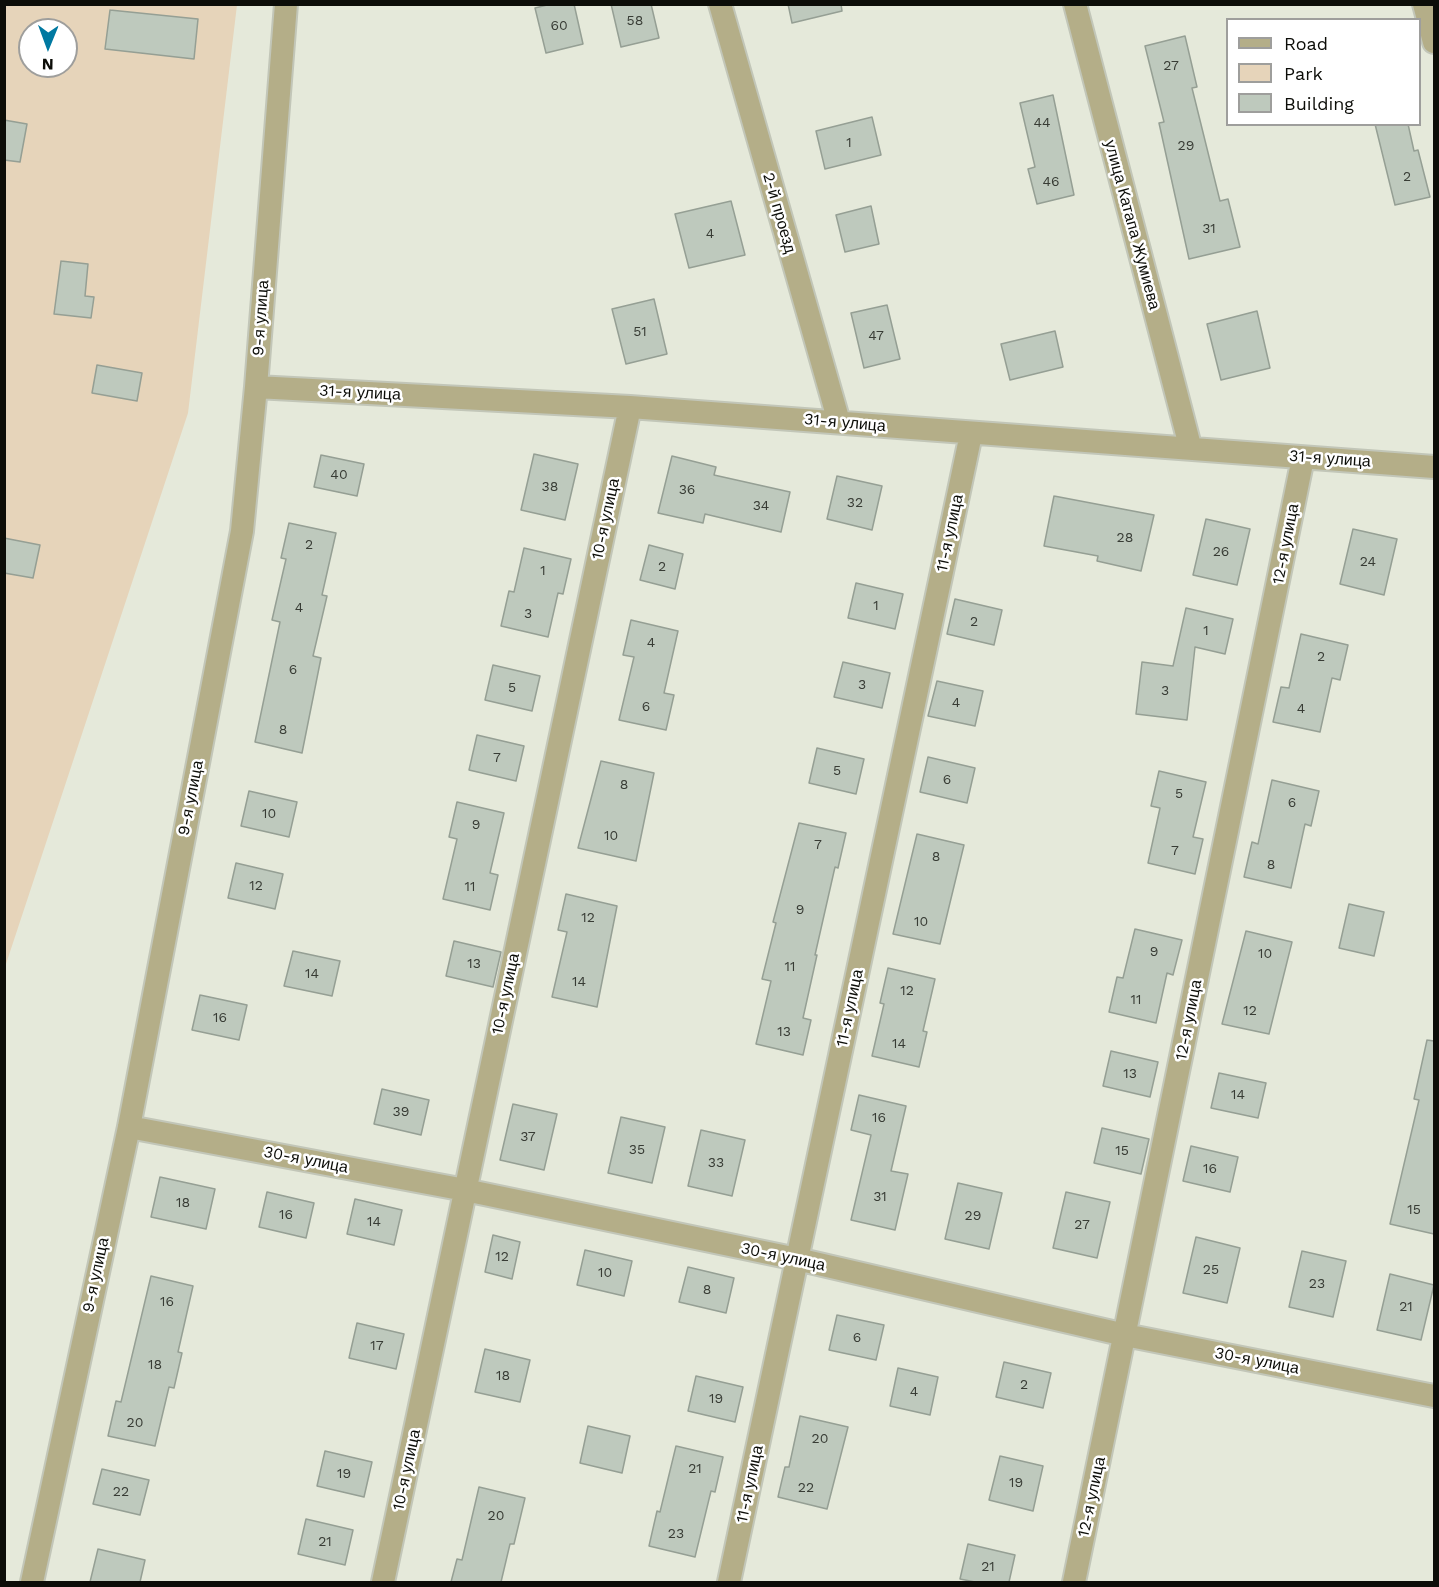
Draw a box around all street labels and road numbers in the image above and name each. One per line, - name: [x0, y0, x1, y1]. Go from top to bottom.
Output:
- street label: улица Катапа Жумиева: [1100, 138, 1164, 312]
- street label: 2-й проезд: [758, 171, 800, 255]
- street label: 9-я улица: [249, 279, 273, 357]
- street label: 31-я улица: [319, 381, 401, 405]
- street label: 31-я улица: [803, 410, 887, 436]
- street label: 31-я улица: [1289, 447, 1371, 471]
- street label: 10-я улица: [588, 477, 624, 561]
- street label: 11-я улица: [932, 492, 968, 574]
- street label: 12-я улица: [1269, 502, 1303, 586]
- street label: 9-я улица: [174, 759, 208, 837]
- street label: 10-я улица: [488, 952, 524, 1036]
- street label: 11-я улица: [832, 967, 868, 1049]
- street label: 12-я улица: [1172, 978, 1206, 1062]
- street label: 30-я улица: [262, 1142, 350, 1178]
- street label: 9-я улица: [79, 1236, 113, 1314]
- street label: 30-я улица: [739, 1239, 827, 1275]
- street label: 30-я улица: [1213, 1343, 1301, 1379]
- street label: 10-я улица: [389, 1428, 425, 1512]
- street label: 11-я улица: [732, 1443, 768, 1525]
- street label: 12-я улица: [1074, 1455, 1110, 1539]

